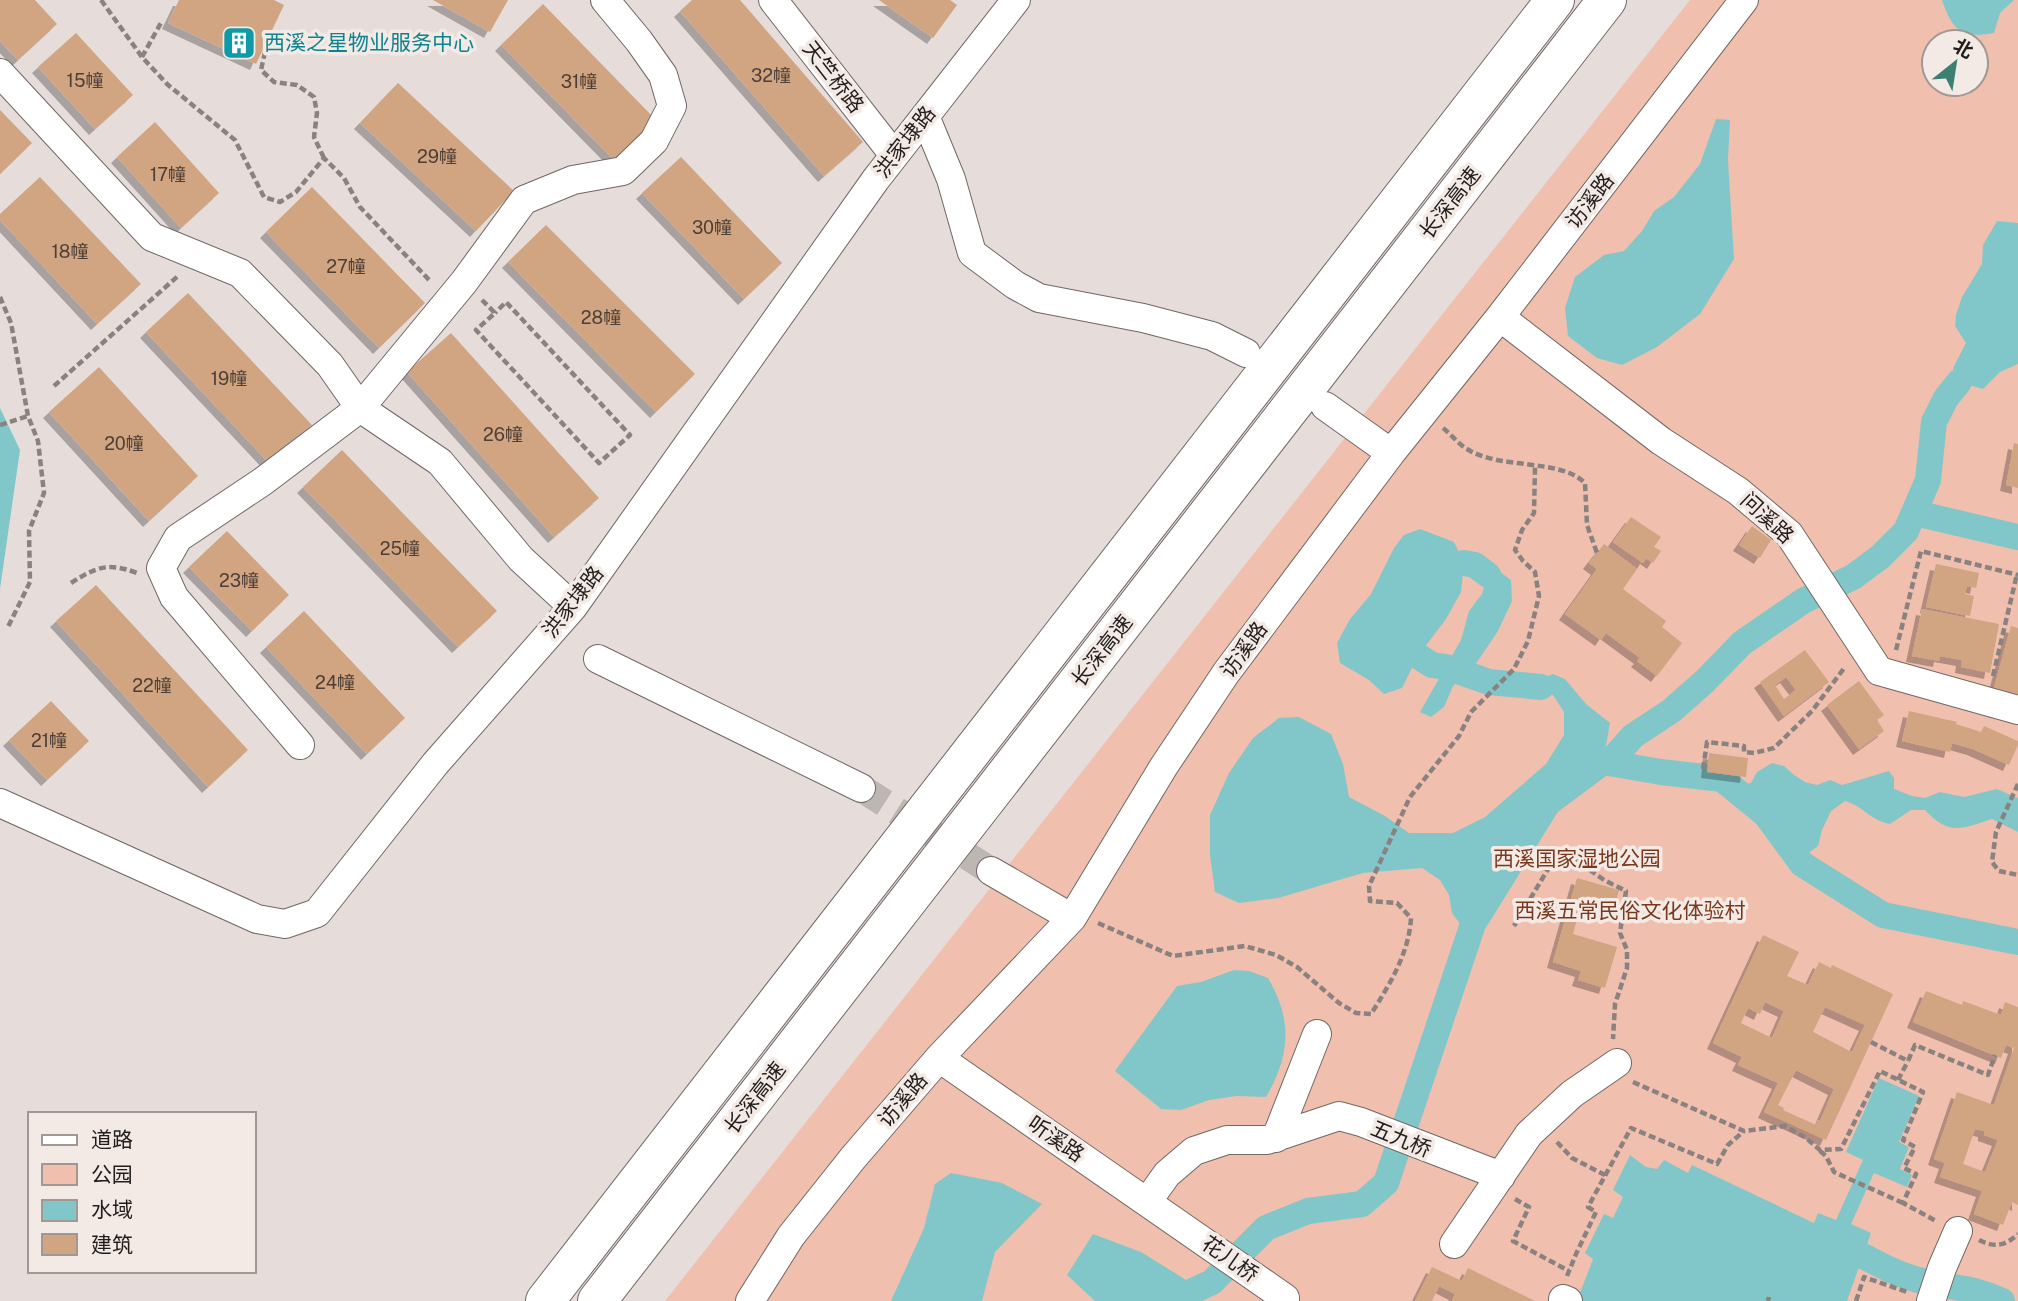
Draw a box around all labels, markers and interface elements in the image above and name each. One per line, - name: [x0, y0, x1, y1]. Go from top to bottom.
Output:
- building icon: 西溪之星物业服务中心: [220, 24, 258, 62]
- north arrow: [1920, 28, 1990, 98]
- place label: 西溪之星物业服务中心: [264, 30, 474, 55]
- text: 北: [1950, 34, 1977, 63]
- street label: 天竺桥路: [798, 36, 869, 117]
- house number: 32幢: [751, 65, 791, 86]
- house number: 15幢: [67, 70, 103, 91]
- house number: 31幢: [561, 71, 597, 92]
- street label: 洪家埭路: [869, 101, 940, 182]
- house number: 29幢: [417, 146, 457, 167]
- street label: 长深高速: [1414, 162, 1485, 243]
- house number: 17幢: [150, 164, 186, 185]
- street label: 访溪路: [1560, 168, 1619, 233]
- house number: 30幢: [692, 217, 732, 238]
- house number: 18幢: [52, 241, 88, 262]
- house number: 27幢: [326, 256, 366, 277]
- house number: 28幢: [581, 307, 621, 328]
- house number: 19幢: [211, 368, 247, 389]
- house number: 26幢: [483, 424, 523, 445]
- house number: 20幢: [104, 433, 144, 454]
- street label: 问溪路: [1736, 487, 1799, 548]
- house number: 25幢: [380, 538, 420, 559]
- street label: 洪家埭路: [537, 561, 608, 642]
- house number: 23幢: [219, 570, 259, 591]
- street label: 长深高速: [1066, 610, 1137, 691]
- street label: 访溪路: [1215, 617, 1272, 683]
- house number: 24幢: [315, 672, 355, 693]
- house number: 22幢: [132, 675, 172, 696]
- house number: 21幢: [31, 730, 67, 751]
- park label: 西溪国家湿地公园: [1493, 846, 1661, 871]
- park label: 西溪五常民俗文化体验村: [1515, 898, 1746, 923]
- street label: 长深高速: [719, 1057, 790, 1138]
- street label: 访溪路: [873, 1068, 932, 1132]
- street label: 听溪路: [1023, 1110, 1089, 1167]
- legend: [28, 1112, 256, 1273]
- street label: 五九桥: [1367, 1115, 1435, 1162]
- text: 道路: [91, 1127, 133, 1152]
- text: 公园: [91, 1162, 133, 1187]
- text: 水域: [91, 1197, 133, 1222]
- street label: 花儿桥: [1197, 1230, 1263, 1287]
- text: 建筑: [91, 1232, 133, 1257]

